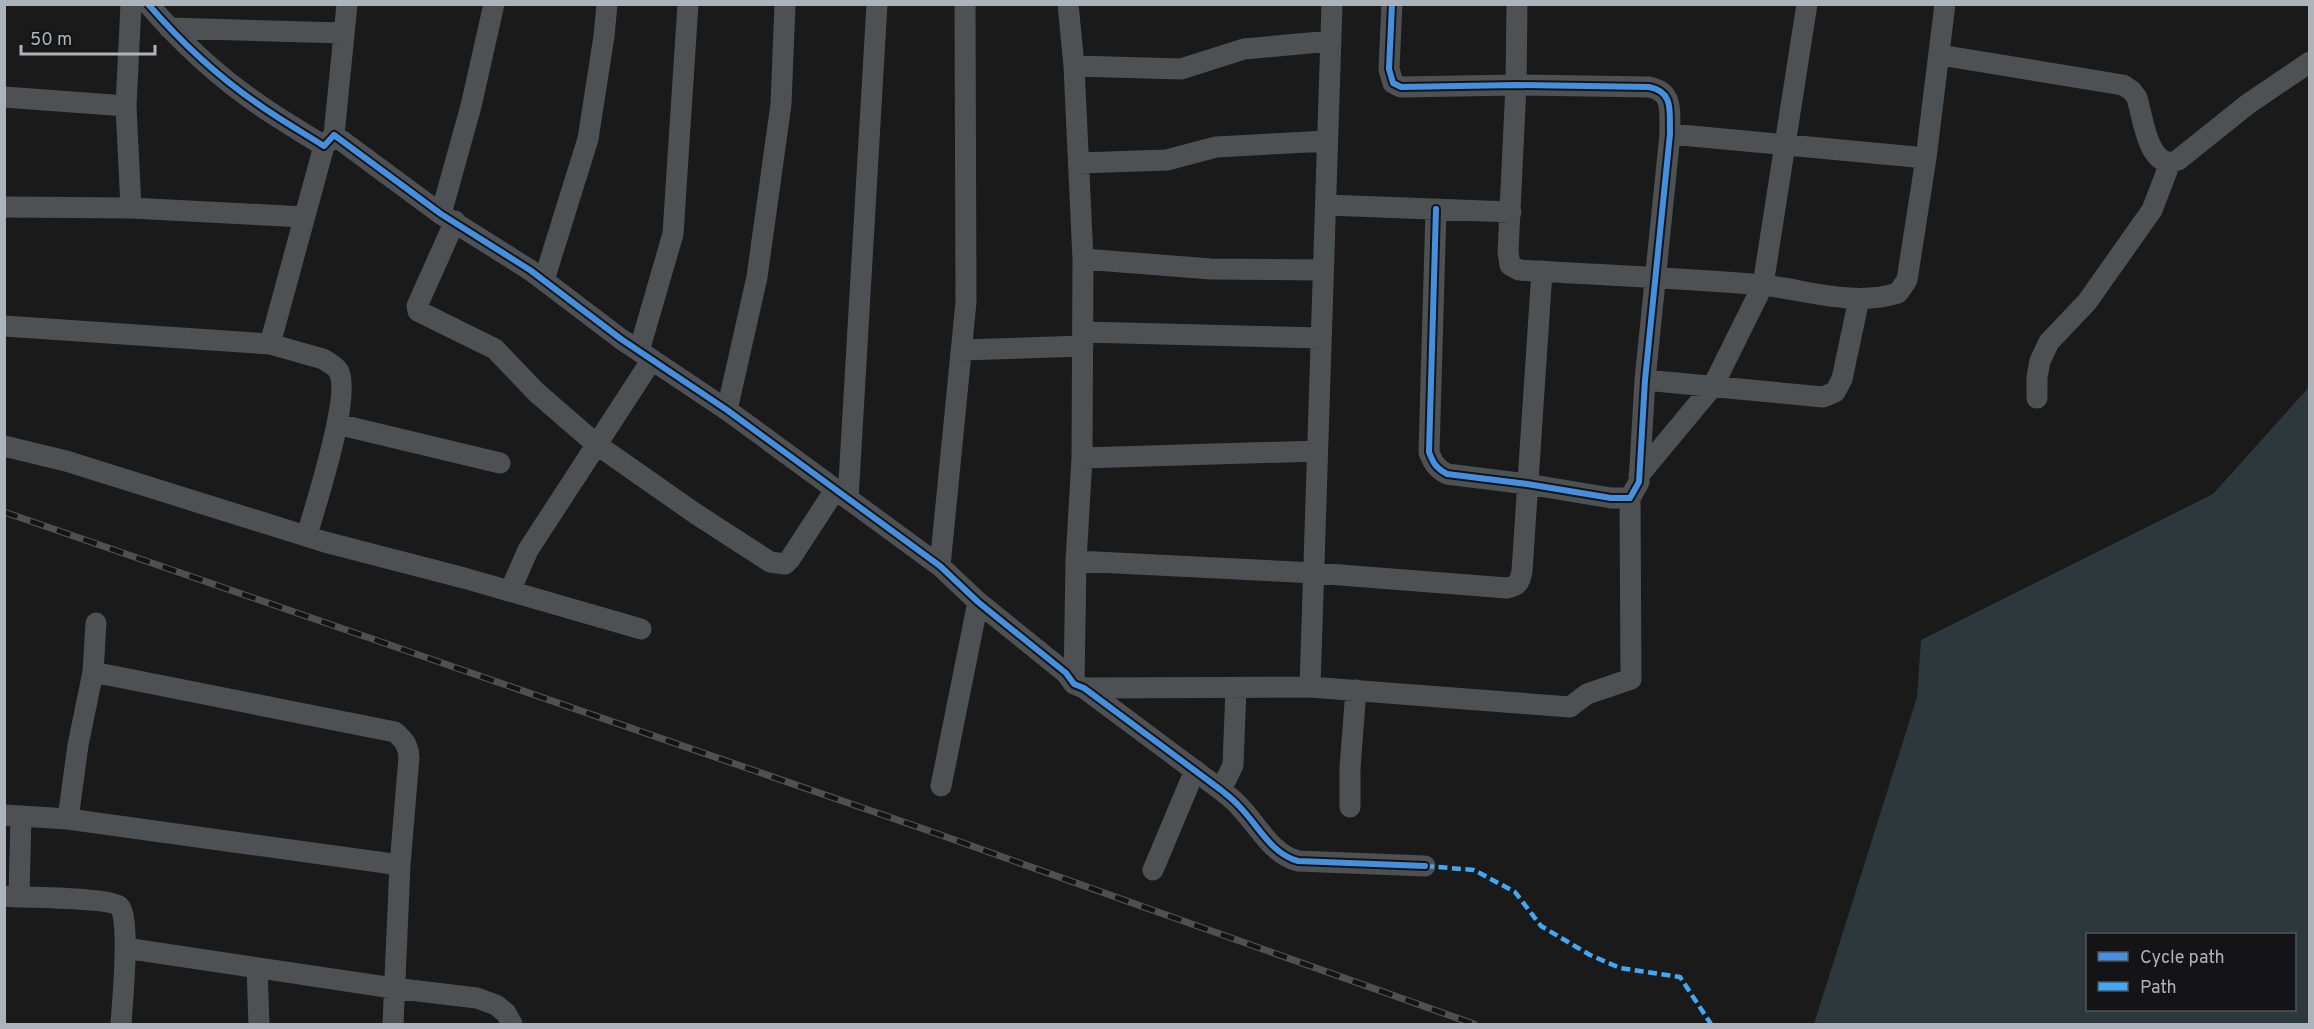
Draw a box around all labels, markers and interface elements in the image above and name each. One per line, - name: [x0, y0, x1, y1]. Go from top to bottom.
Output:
- scale bar: [21, 18, 154, 56]
- text: 50 m: [30, 29, 72, 52]
- legend: [2086, 933, 2296, 1011]
- text: Cycle path: [2140, 947, 2225, 970]
- text: Path: [2140, 977, 2177, 1000]

